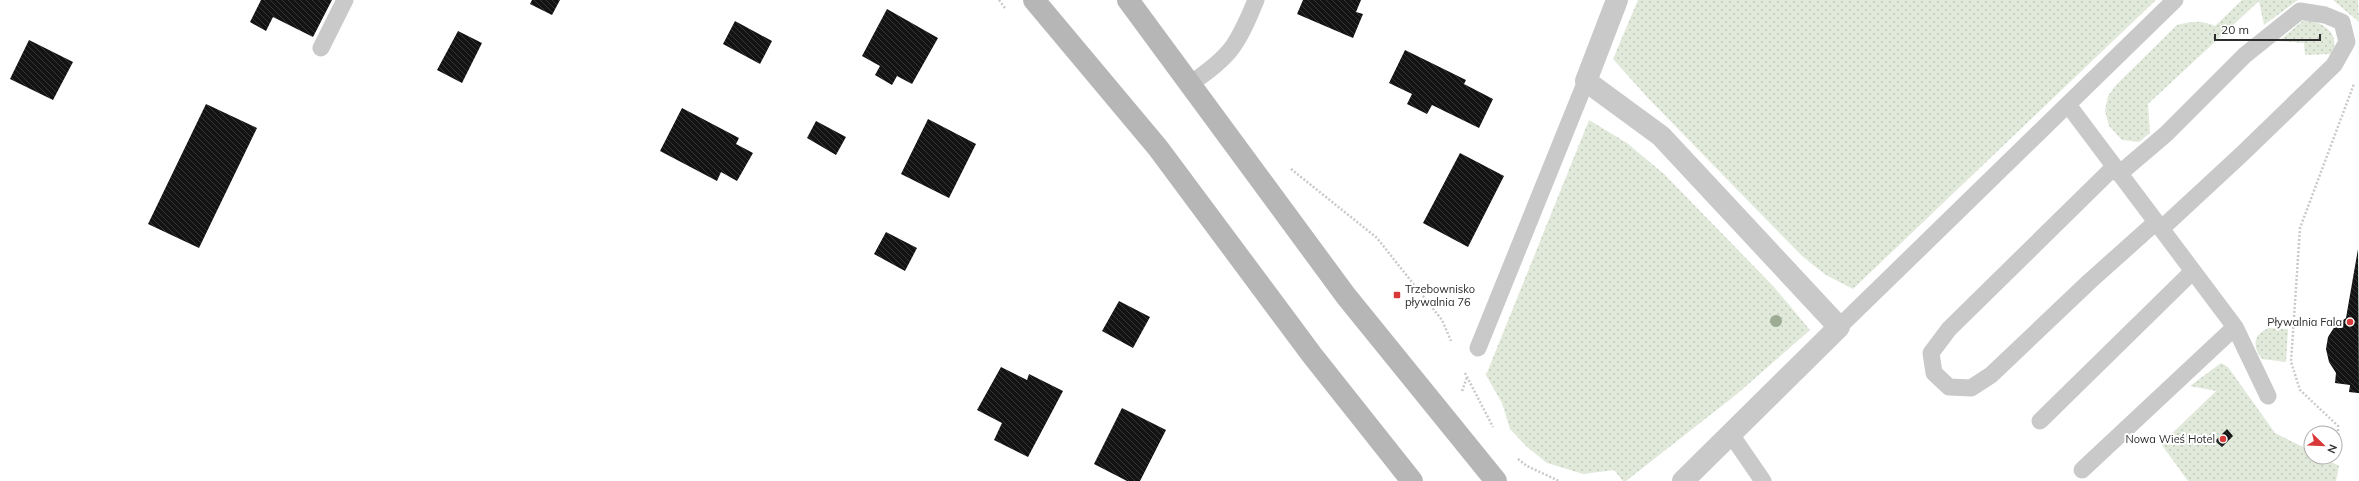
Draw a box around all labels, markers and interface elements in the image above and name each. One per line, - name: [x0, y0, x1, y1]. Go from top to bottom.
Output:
- scale bar: [2215, 16, 2320, 42]
- text: 20 m: [2221, 22, 2249, 37]
- place label: Trzebownisko pływalnia 76: [1405, 282, 1475, 309]
- marker: Trzebownisko pływalnia 76: [1392, 290, 1402, 300]
- place label: Pływalnia Fala: [2267, 315, 2342, 329]
- marker: Pływalnia Fala: [2345, 317, 2355, 327]
- north arrow: [2303, 425, 2343, 465]
- place label: Nowa Wieś Hotel: [2125, 432, 2215, 446]
- marker: Nowa Wieś Hotel: [2218, 434, 2228, 444]
- text: N: [2324, 442, 2340, 455]

